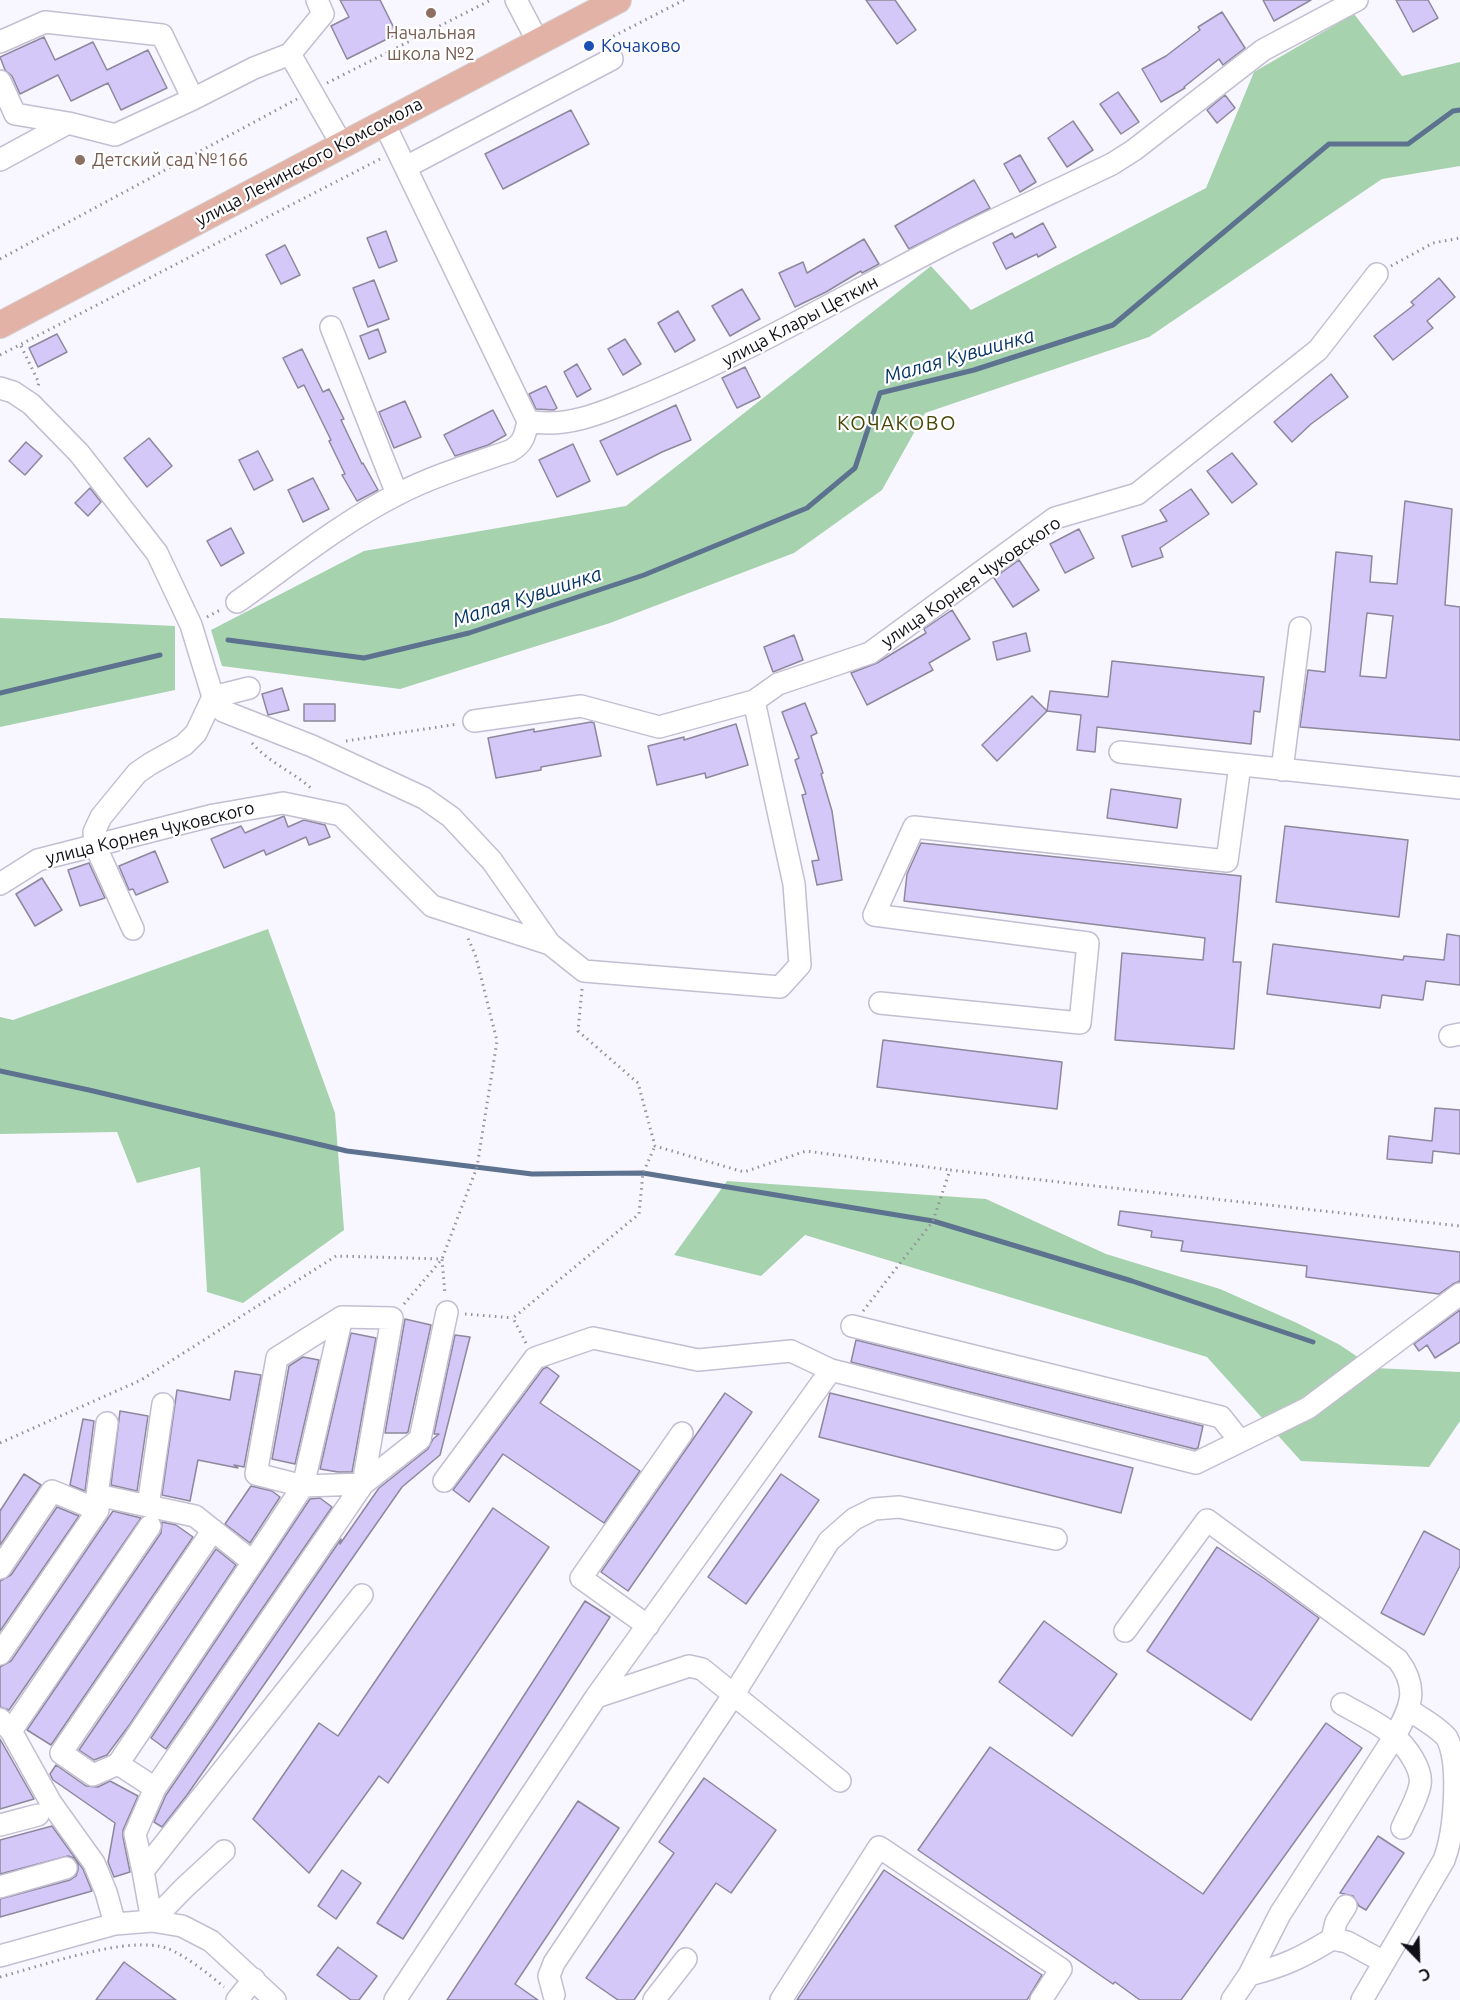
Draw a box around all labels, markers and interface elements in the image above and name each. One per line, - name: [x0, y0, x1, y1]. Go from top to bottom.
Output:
- marker: Начальная школа №2: [424, 6, 438, 20]
- place label: Начальная школа №2: [386, 22, 476, 64]
- place label: Кочаково: [601, 35, 681, 57]
- marker: Кочаково: [582, 39, 596, 53]
- street label: улица Ленинского Комсомола: [192, 93, 426, 231]
- place label: Детский сад №166: [92, 149, 248, 171]
- marker: Детский сад №166: [73, 153, 87, 167]
- street label: улица Клары Цеткин: [718, 271, 882, 371]
- water label: Малая Кувшинка: [881, 323, 1037, 389]
- district label: КОЧАКОВО: [837, 411, 957, 435]
- street label: улица Корнея Чуковского: [877, 512, 1065, 652]
- water label: Малая Кувшинка: [449, 562, 605, 632]
- street label: улица Корнея Чуковского: [43, 797, 257, 869]
- north arrow: [1388, 1928, 1448, 1988]
- text: С: [1417, 1964, 1433, 1985]

